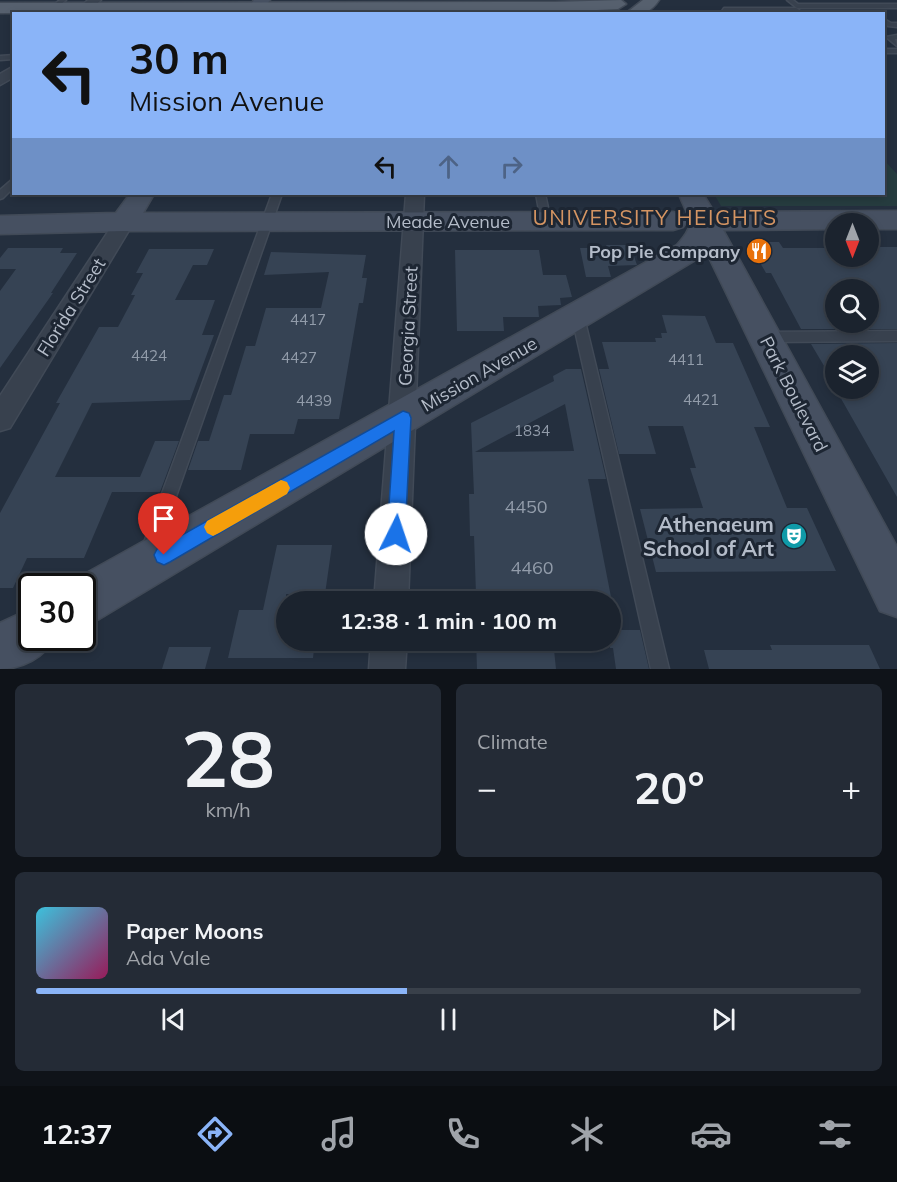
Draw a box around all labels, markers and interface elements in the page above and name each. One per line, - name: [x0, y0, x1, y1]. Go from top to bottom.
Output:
- text: 30 m: [129, 32, 229, 85]
- icon: left: [30, 36, 108, 114]
- text: Mission Avenue: [129, 84, 324, 118]
- icon: left: [369, 150, 402, 183]
- icon: ahead: [432, 150, 465, 183]
- icon: right: [495, 150, 528, 183]
- district label: UNIVERSITY HEIGHTS: [532, 204, 778, 230]
- street label: Meade Avenue: [386, 210, 510, 233]
- north arrow: [825, 213, 879, 267]
- map controls: [825, 213, 879, 399]
- restaurant icon: Pop Pie Company: [744, 236, 774, 266]
- place label: Pop Pie Company: [589, 240, 740, 263]
- street label: Florida Street: [32, 254, 110, 360]
- street label: Georgia Street: [393, 265, 423, 387]
- button: search: [825, 279, 879, 333]
- house number: 4417: [290, 310, 326, 329]
- street label: Mission Avenue: [417, 332, 541, 416]
- street label: Park Boulevard: [755, 332, 833, 456]
- button: layers: [825, 345, 879, 399]
- house number: 4424: [131, 346, 167, 365]
- house number: 4427: [281, 348, 317, 367]
- house number: 4411: [668, 350, 704, 369]
- house number: 4421: [683, 390, 719, 409]
- house number: 4439: [296, 391, 332, 410]
- house number: 1834: [514, 421, 550, 440]
- pin: [138, 493, 189, 555]
- house number: 4450: [504, 495, 548, 518]
- icon: arrive: [147, 502, 180, 535]
- position arrow: [364, 502, 428, 566]
- place label: Athenaeum School of Art: [643, 511, 774, 561]
- theatre icon: Athenaeum School of Art: [779, 521, 809, 551]
- house number: 4460: [510, 556, 554, 579]
- speed limit sign: 30: [18, 573, 96, 651]
- text: 12:38 · 1 min · 100 m: [340, 607, 557, 635]
- text: 28: [181, 709, 275, 807]
- text: Climate: [477, 729, 548, 754]
- text: 20°: [633, 759, 705, 815]
- text: −: [477, 767, 497, 808]
- text: +: [841, 767, 861, 808]
- text: km/h: [205, 797, 251, 822]
- text: Paper Moons: [126, 917, 264, 945]
- text: Ada Vale: [126, 945, 210, 970]
- icon: previous: [157, 1003, 190, 1036]
- icon: pause: [432, 1003, 465, 1036]
- icon: next: [707, 1003, 740, 1036]
- icon: directions: [194, 1113, 236, 1155]
- icon: music: [318, 1113, 360, 1155]
- icon: phone: [442, 1113, 484, 1155]
- icon: climate: [566, 1113, 608, 1155]
- icon: car: [690, 1113, 732, 1155]
- icon: filters: [814, 1113, 856, 1155]
- text: 12:37: [41, 1117, 112, 1151]

